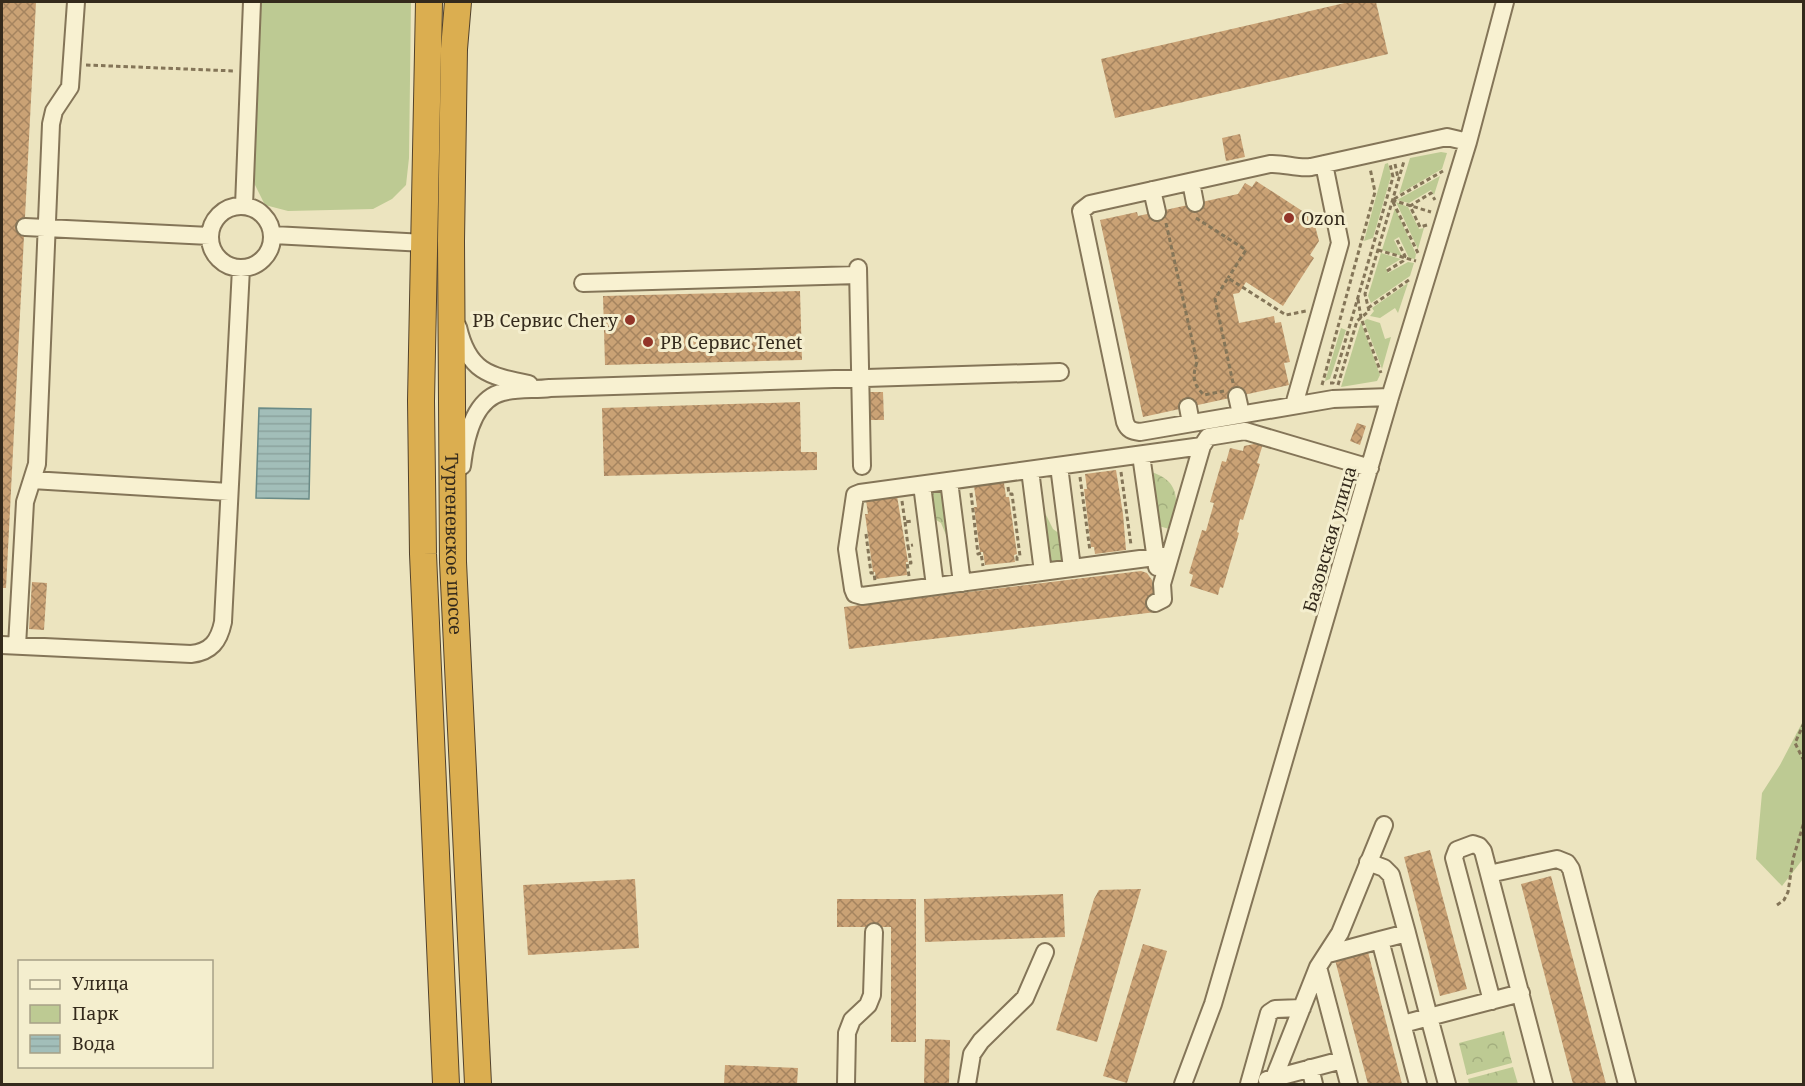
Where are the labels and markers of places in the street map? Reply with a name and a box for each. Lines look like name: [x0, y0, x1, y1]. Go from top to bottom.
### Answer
place label: Ozon: [1301, 206, 1346, 230]
marker: Ozon: [1282, 211, 1296, 225]
place label: PB Сервис Chery: [472, 308, 619, 332]
marker: PB Сервис Chery: [623, 313, 637, 327]
place label: PB Сервис Tenet: [660, 330, 802, 354]
marker: PB Сервис Tenet: [641, 335, 655, 349]

